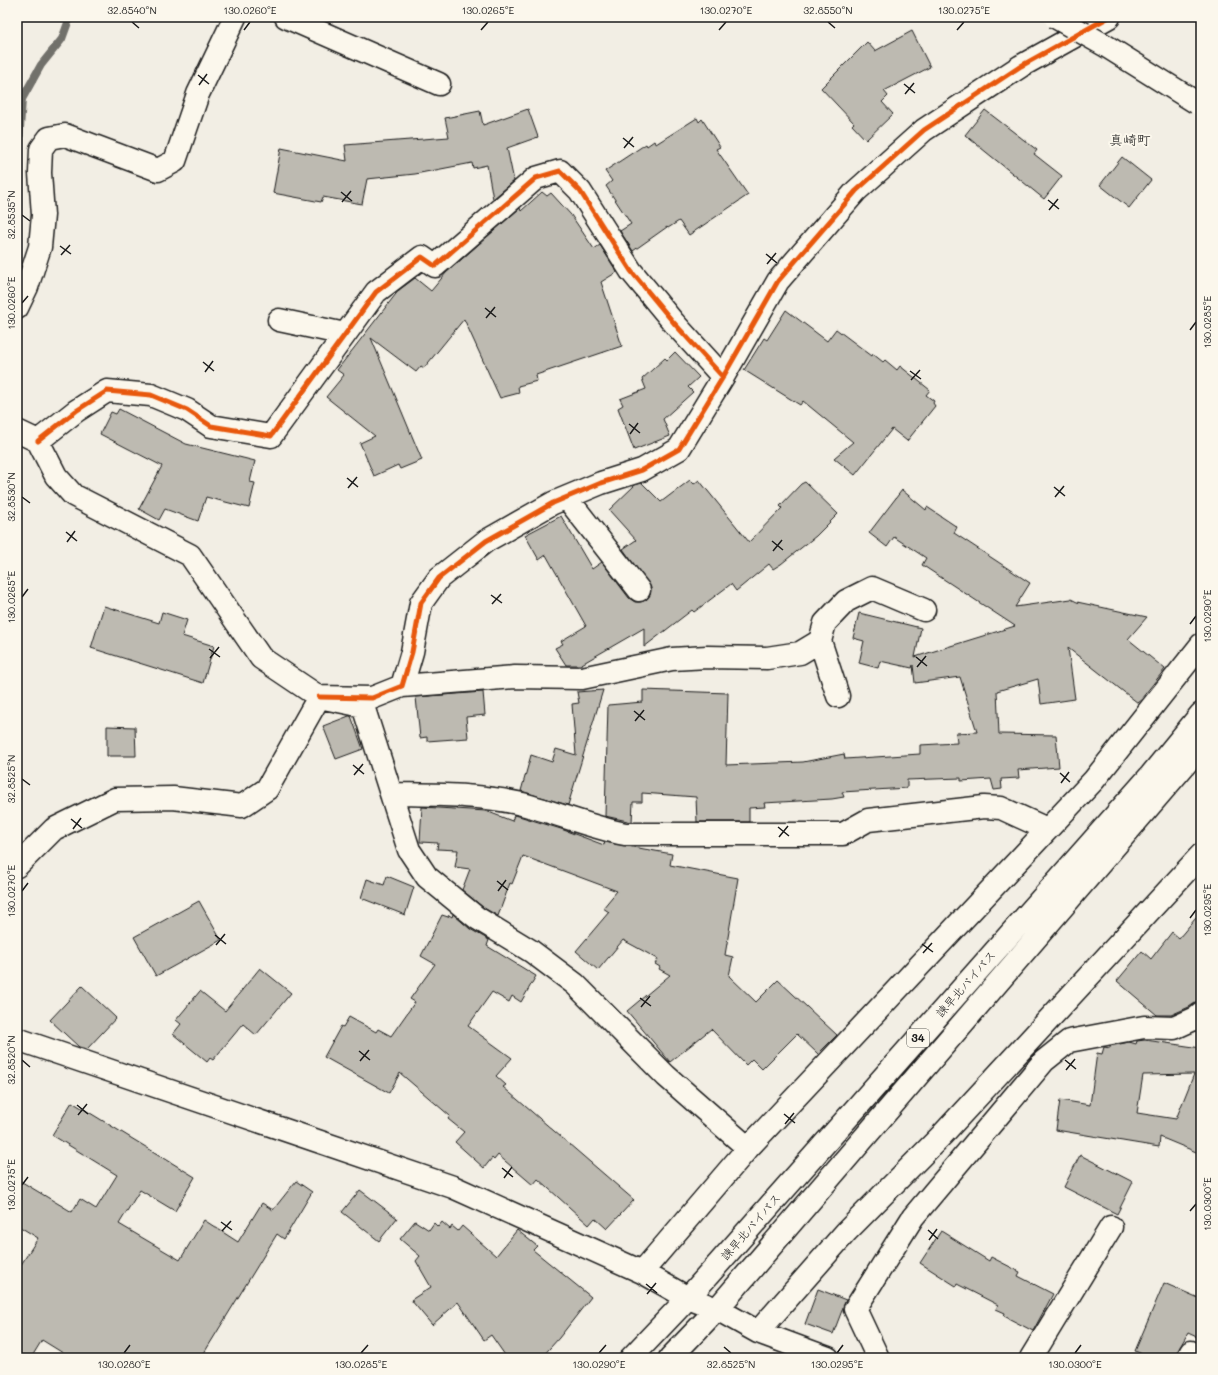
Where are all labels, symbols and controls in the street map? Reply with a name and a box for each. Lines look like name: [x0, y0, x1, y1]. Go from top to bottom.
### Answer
text: 32.8540°N: [107, 3, 157, 17]
text: 130.0260°E: [224, 3, 277, 17]
text: 130.0265°E: [462, 3, 515, 17]
text: 130.0270°E: [700, 3, 753, 17]
text: 32.8550°N: [803, 3, 853, 17]
text: 130.0275°E: [938, 3, 990, 17]
district label: 真崎町: [1109, 130, 1151, 149]
text: 32.8535°N: [4, 190, 18, 240]
text: 130.0260°E: [4, 276, 18, 330]
text: 130.0285°E: [1200, 295, 1214, 348]
text: 32.8530°N: [4, 472, 18, 522]
text: 130.0265°E: [4, 570, 18, 623]
text: 130.0290°E: [1200, 589, 1214, 642]
text: 32.8525°N: [4, 755, 18, 803]
text: 130.0270°E: [4, 864, 18, 917]
text: 130.0295°E: [1200, 883, 1214, 936]
street label: 諫早北バイパス: [932, 946, 999, 1020]
road number: 34: [907, 1029, 929, 1047]
text: 32.8520°N: [4, 1035, 18, 1085]
text: 130.0275°E: [4, 1159, 18, 1211]
text: 130.0300°E: [1200, 1177, 1214, 1231]
street label: 諫早北バイパス: [717, 1189, 784, 1263]
text: 130.0280°E: [98, 1357, 151, 1371]
text: 130.0285°E: [335, 1357, 388, 1371]
text: 130.0290°E: [573, 1357, 626, 1371]
text: 32.8525°N: [707, 1357, 755, 1371]
text: 130.0295°E: [811, 1357, 864, 1371]
text: 130.0300°E: [1048, 1357, 1102, 1371]

